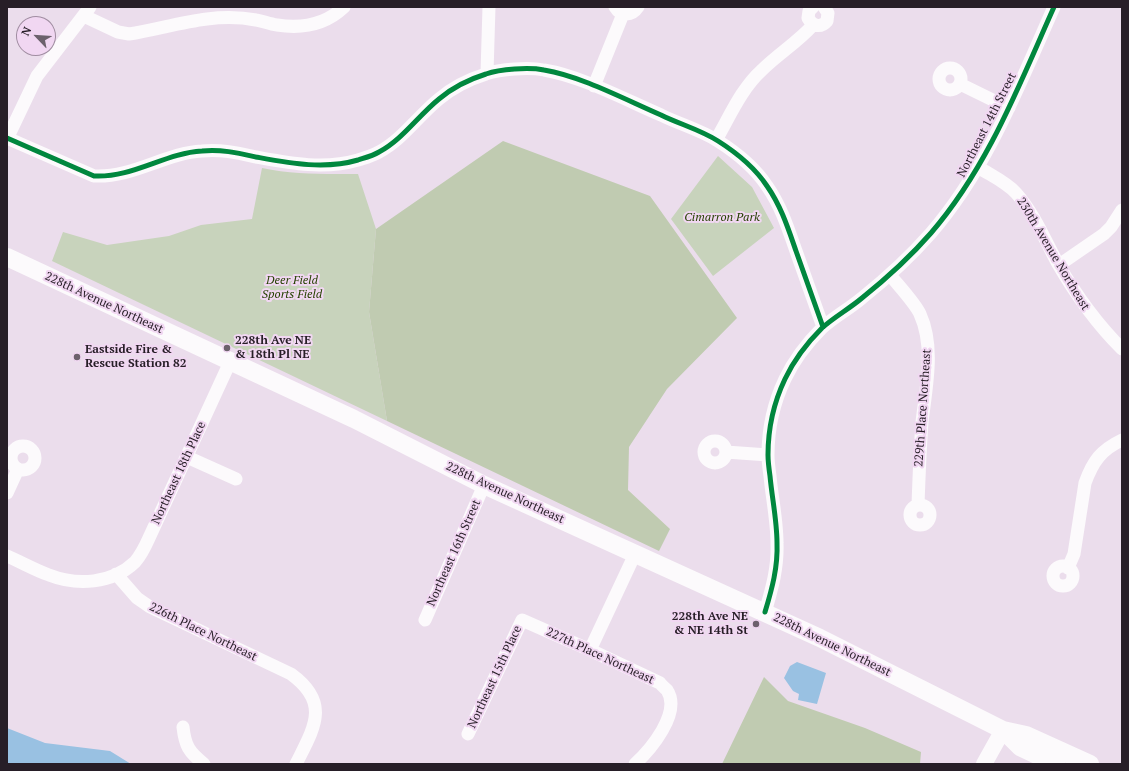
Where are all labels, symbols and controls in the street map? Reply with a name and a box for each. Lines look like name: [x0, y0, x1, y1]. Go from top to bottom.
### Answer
north arrow: [16, 16, 56, 56]
text: N: [18, 25, 34, 38]
street label: Northeast 14th Street: [954, 70, 1020, 180]
street label: 230th Avenue Northeast: [1014, 195, 1092, 313]
park label: Cimarron Park: [684, 211, 760, 225]
street label: 228th Avenue Northeast: [42, 269, 166, 337]
park label: Deer Field Sports Field: [262, 274, 322, 302]
place label: 228th Ave NE & 18th Pl NE: [235, 334, 311, 362]
place label: Eastside Fire & Rescue Station 82: [85, 343, 186, 371]
marker: 228th Ave NE & 18th Pl NE: [222, 343, 232, 353]
street label: 229th Place Northeast: [912, 349, 934, 467]
marker: Eastside Fire & Rescue Station 82: [72, 352, 82, 362]
street label: Northeast 18th Place: [149, 419, 209, 527]
street label: 228th Avenue Northeast: [443, 459, 567, 527]
street label: Northeast 16th Street: [424, 497, 484, 609]
street label: 226th Place Northeast: [147, 600, 259, 664]
place label: 228th Ave NE & NE 14th St: [672, 610, 748, 638]
street label: 228th Avenue Northeast: [771, 610, 893, 680]
marker: 228th Ave NE & NE 14th St: [751, 619, 761, 629]
street label: Northeast 15th Place: [465, 623, 525, 731]
street label: 227th Place Northeast: [544, 625, 656, 687]

